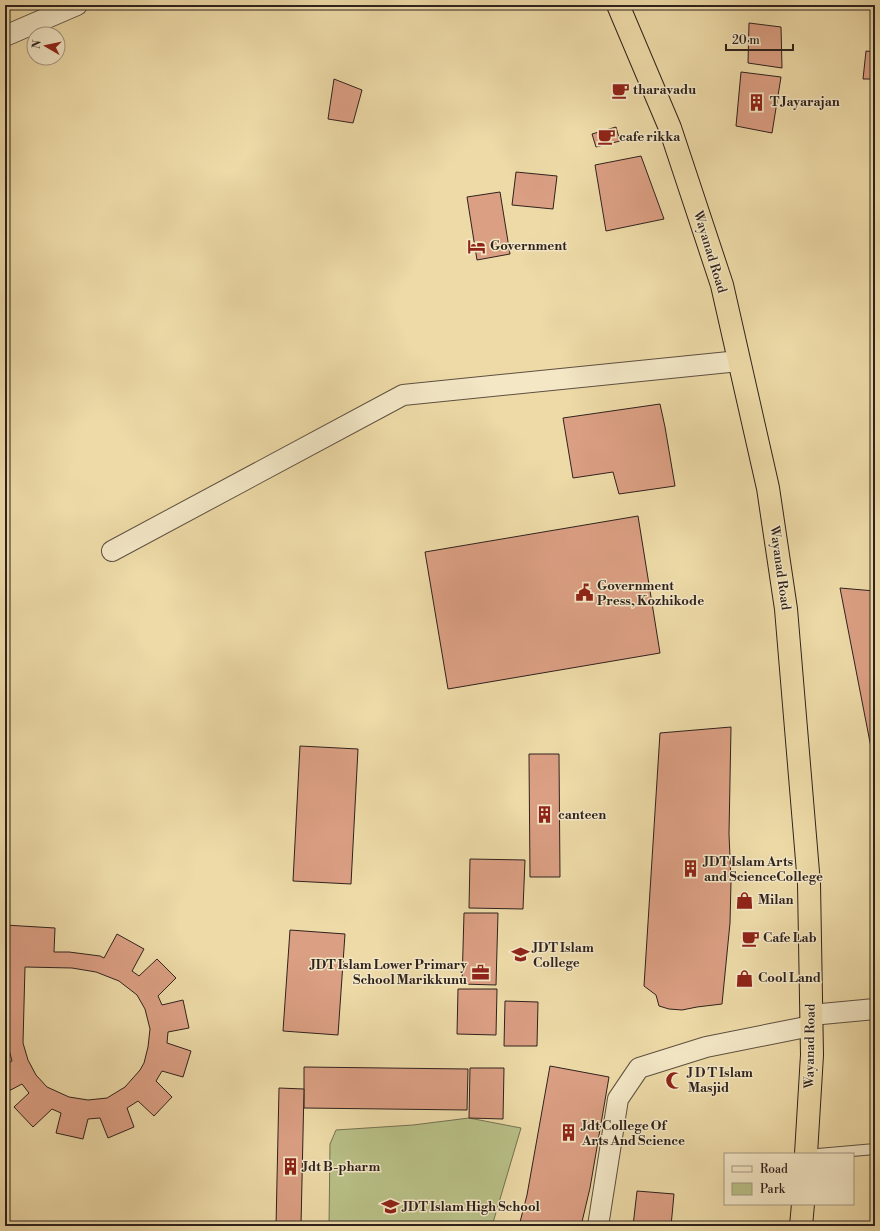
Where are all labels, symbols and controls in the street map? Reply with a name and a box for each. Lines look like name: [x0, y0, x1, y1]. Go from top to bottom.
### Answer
north arrow: [26, 26, 66, 66]
scale bar: [726, 26, 793, 52]
text: 20 m: [732, 33, 760, 48]
text: N: [30, 39, 45, 50]
cafe icon: tharavadu: [610, 80, 630, 100]
place label: tharavadu: [633, 82, 696, 98]
building icon: T Jayarajan: [747, 92, 767, 112]
place label: T Jayarajan: [770, 94, 840, 110]
cafe icon: cafe rikka: [596, 127, 616, 147]
place label: cafe rikka: [619, 129, 681, 145]
street label: Wayanad Road: [690, 208, 730, 295]
hotel icon: Government: [467, 236, 487, 256]
place label: Government: [490, 238, 567, 254]
street label: Wayanad Road: [766, 524, 794, 612]
place label: Government Press, Kozhikode: [597, 578, 704, 609]
public building icon: Government Press, Kozhikode: [574, 583, 594, 603]
building icon: canteen: [535, 805, 555, 825]
place label: canteen: [558, 807, 606, 823]
place label: JDT Islam Arts and ScienceCollege: [702, 854, 823, 885]
building icon: JDT Islam Arts and ScienceCollege: [681, 859, 701, 879]
shop icon: Milan: [735, 890, 755, 910]
place label: Milan: [758, 892, 794, 908]
cafe icon: Cafe Lab: [740, 928, 760, 948]
place label: Cafe Lab: [763, 930, 817, 946]
place label: JDT Islam College: [531, 940, 594, 971]
school or university icon: JDT Islam College: [510, 945, 530, 965]
place label: JDT Islam Lower Primary School Marikkunu: [309, 957, 467, 988]
office icon: JDT Islam Lower Primary School Marikkunu: [470, 962, 490, 982]
shop icon: Cool Land: [735, 968, 755, 988]
place label: Cool Land: [758, 970, 821, 986]
street label: Wayanad Road: [801, 1003, 819, 1090]
place label: J D T Islam Masjid: [686, 1065, 753, 1096]
mosque icon: J D T Islam Masjid: [665, 1070, 685, 1090]
place label: Jdt College Of Arts And Science: [580, 1118, 685, 1149]
building icon: Jdt College Of Arts And Science: [559, 1123, 579, 1143]
legend: [724, 1153, 854, 1205]
building icon: Jdt B-pharm: [280, 1157, 300, 1177]
place label: Jdt B-pharm: [301, 1159, 380, 1175]
text: Road: [760, 1162, 788, 1177]
text: Park: [760, 1182, 786, 1197]
school or university icon: JDT Islam High School: [380, 1197, 400, 1217]
place label: JDT Islam High School: [401, 1199, 541, 1215]

